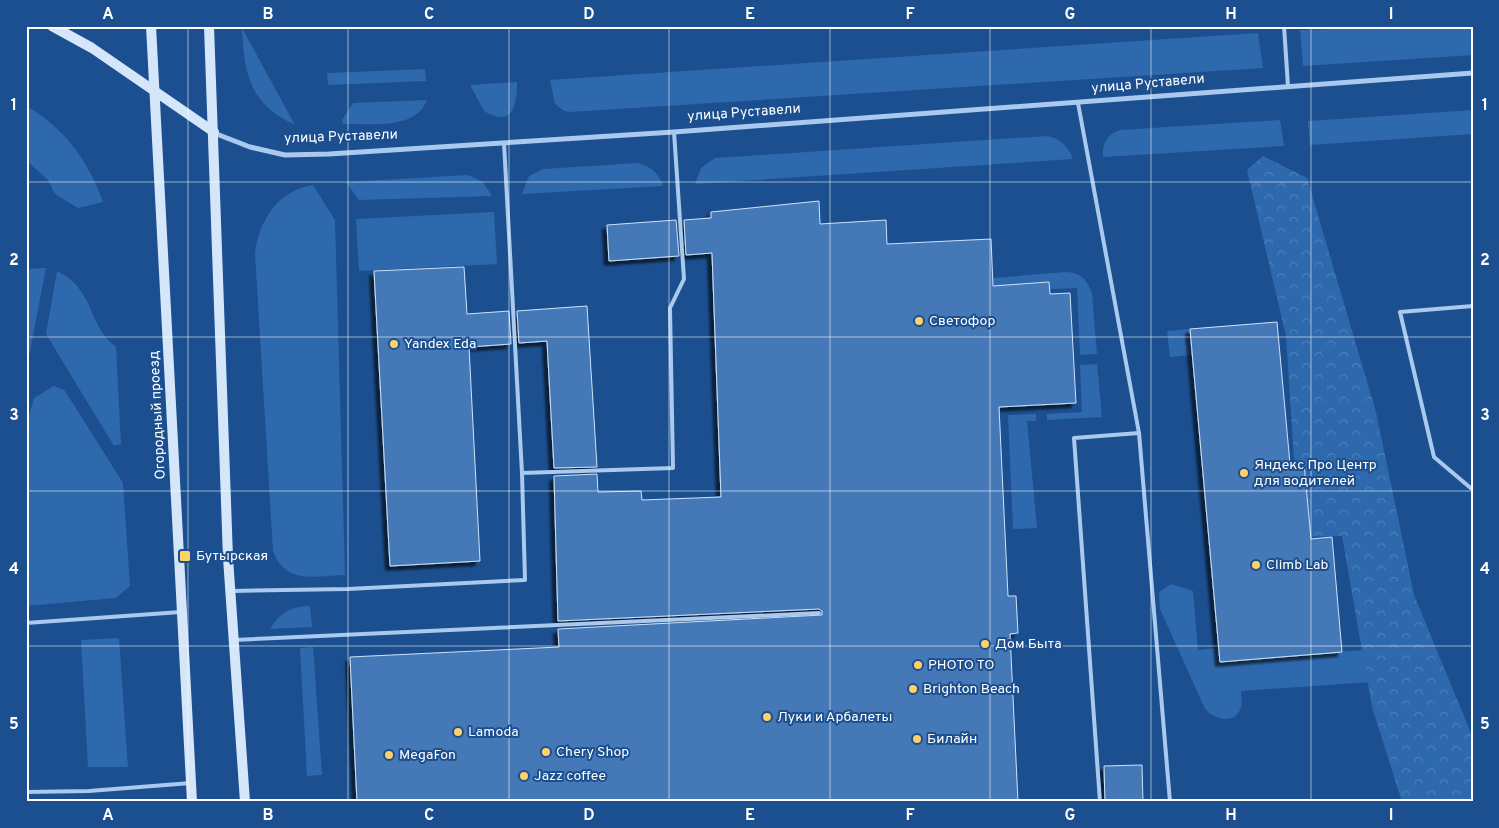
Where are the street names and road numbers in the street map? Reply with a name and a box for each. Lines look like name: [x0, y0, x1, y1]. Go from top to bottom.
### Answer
street label: улица Руставели: [1091, 71, 1205, 97]
street label: улица Руставели: [687, 101, 801, 125]
street label: улица Руставели: [284, 127, 398, 147]
street label: Огородный проезд: [146, 350, 170, 480]

